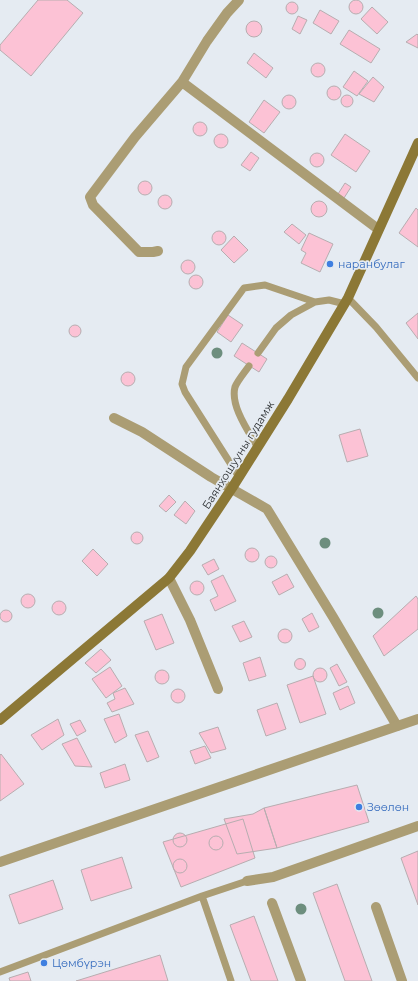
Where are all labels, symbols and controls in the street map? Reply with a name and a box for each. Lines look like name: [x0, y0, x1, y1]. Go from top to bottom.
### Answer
place label: наранбулаг: [338, 257, 406, 271]
marker: наранбулаг: [325, 259, 335, 269]
street label: Баянхошууны гудамж: [199, 398, 277, 512]
place label: Зөөлөн: [367, 800, 409, 814]
marker: Зөөлөн: [354, 802, 364, 812]
place label: Цөмбүрэн: [52, 956, 111, 970]
marker: Цөмбүрэн: [39, 958, 49, 968]

